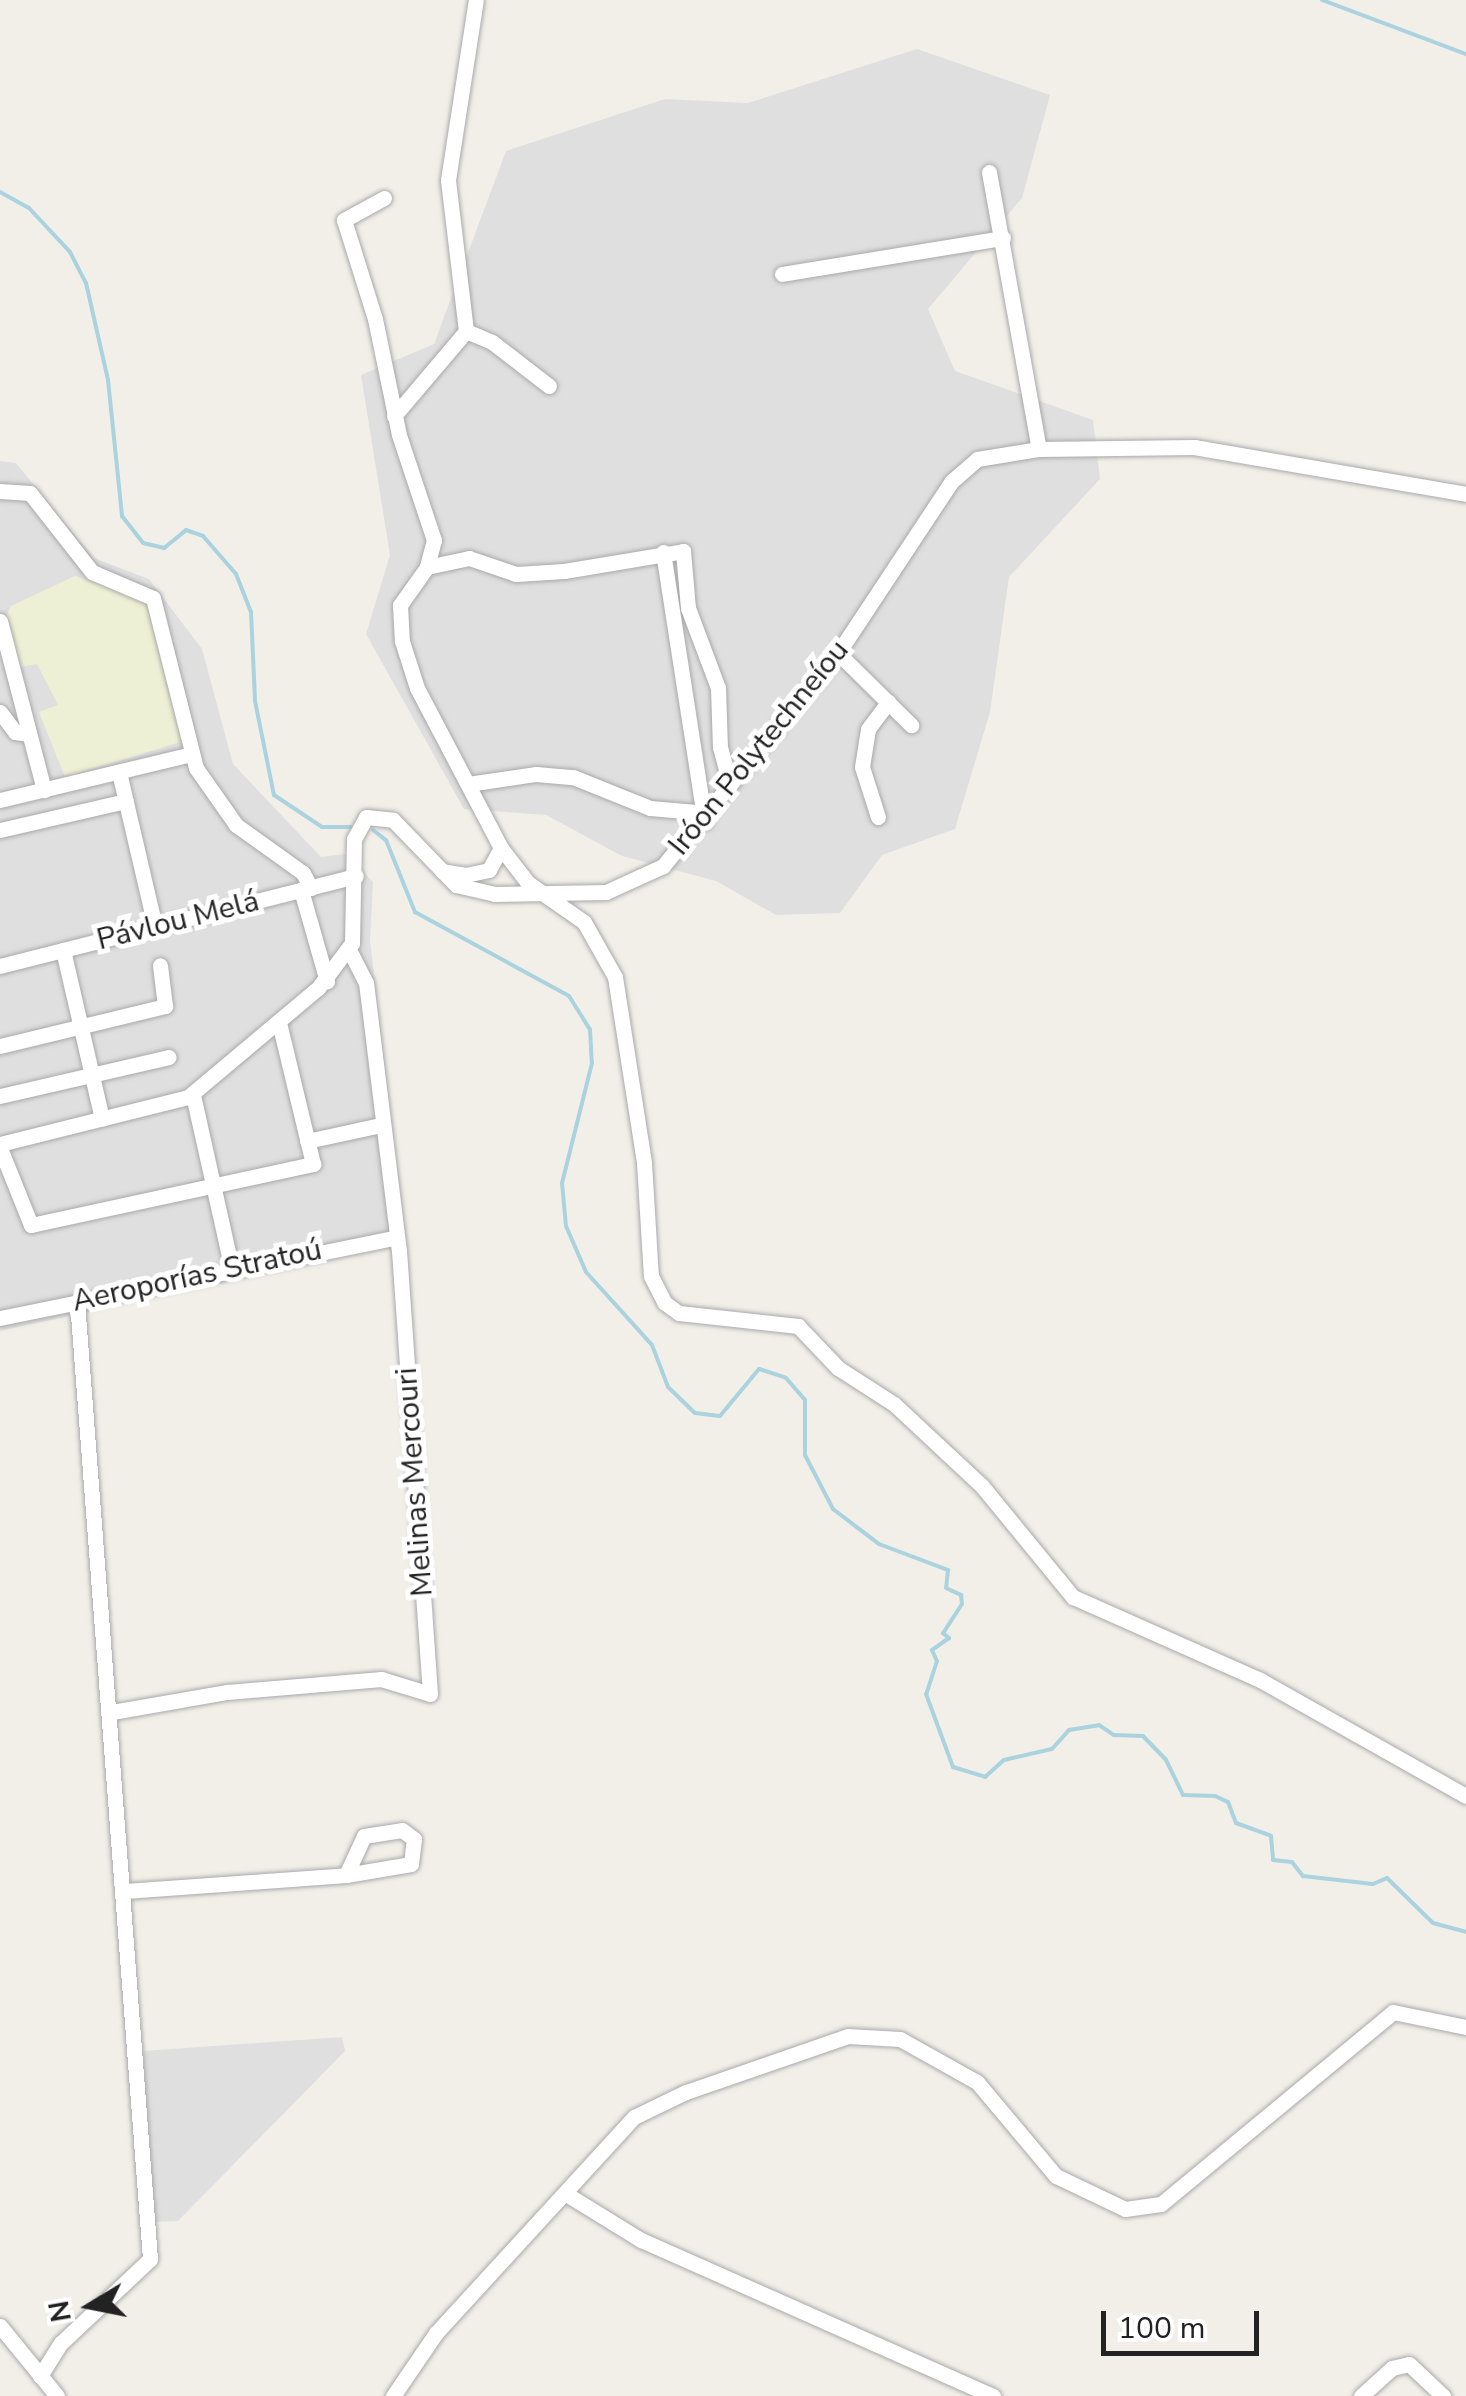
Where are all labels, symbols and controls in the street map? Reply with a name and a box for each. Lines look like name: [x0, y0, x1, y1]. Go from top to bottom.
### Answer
street label: Iróon Polytechneíou: [661, 633, 857, 863]
street label: Pávlou Melá: [93, 883, 263, 959]
street label: Aeroporías Stratoú: [69, 1232, 325, 1320]
street label: Melinas Mercouri: [389, 1366, 441, 1598]
north arrow: [40, 2256, 140, 2356]
scale bar: [1106, 2291, 1264, 2353]
text: N: [40, 2298, 81, 2325]
text: 100 m: [1118, 2308, 1205, 2349]

